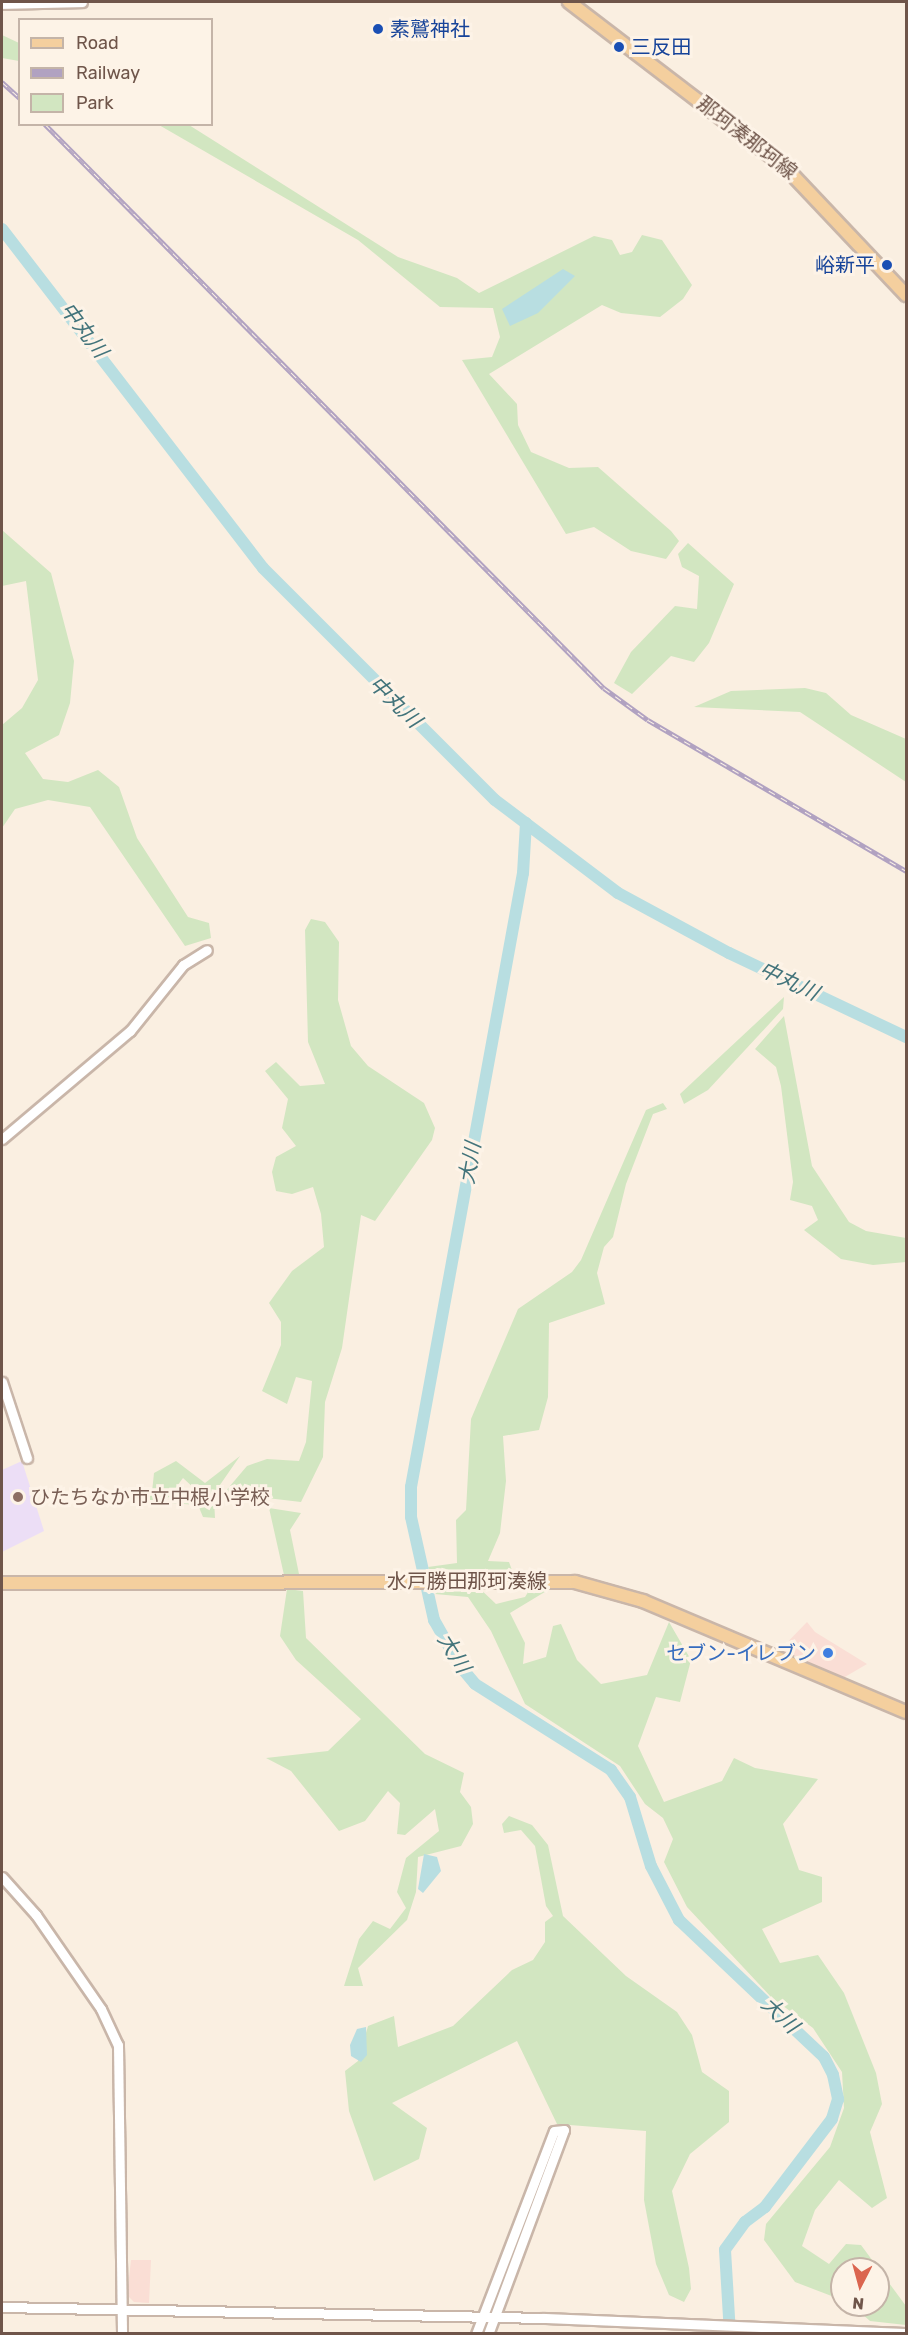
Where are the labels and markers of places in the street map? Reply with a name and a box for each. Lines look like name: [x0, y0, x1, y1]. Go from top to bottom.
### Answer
place label: 素鷲神社: [390, 17, 470, 41]
marker: 素鷲神社: [371, 22, 385, 36]
place label: 三反田: [631, 35, 691, 59]
marker: 三反田: [612, 40, 626, 54]
place label: 峪新平: [815, 253, 875, 277]
marker: 峪新平: [880, 258, 894, 272]
place label: ひたちなか市立中根小学校: [30, 1485, 270, 1509]
marker: ひたちなか市立中根小学校: [11, 1490, 25, 1504]
place label: セブン-イレブン: [666, 1641, 816, 1665]
marker: セブン-イレブン: [821, 1646, 835, 1660]

